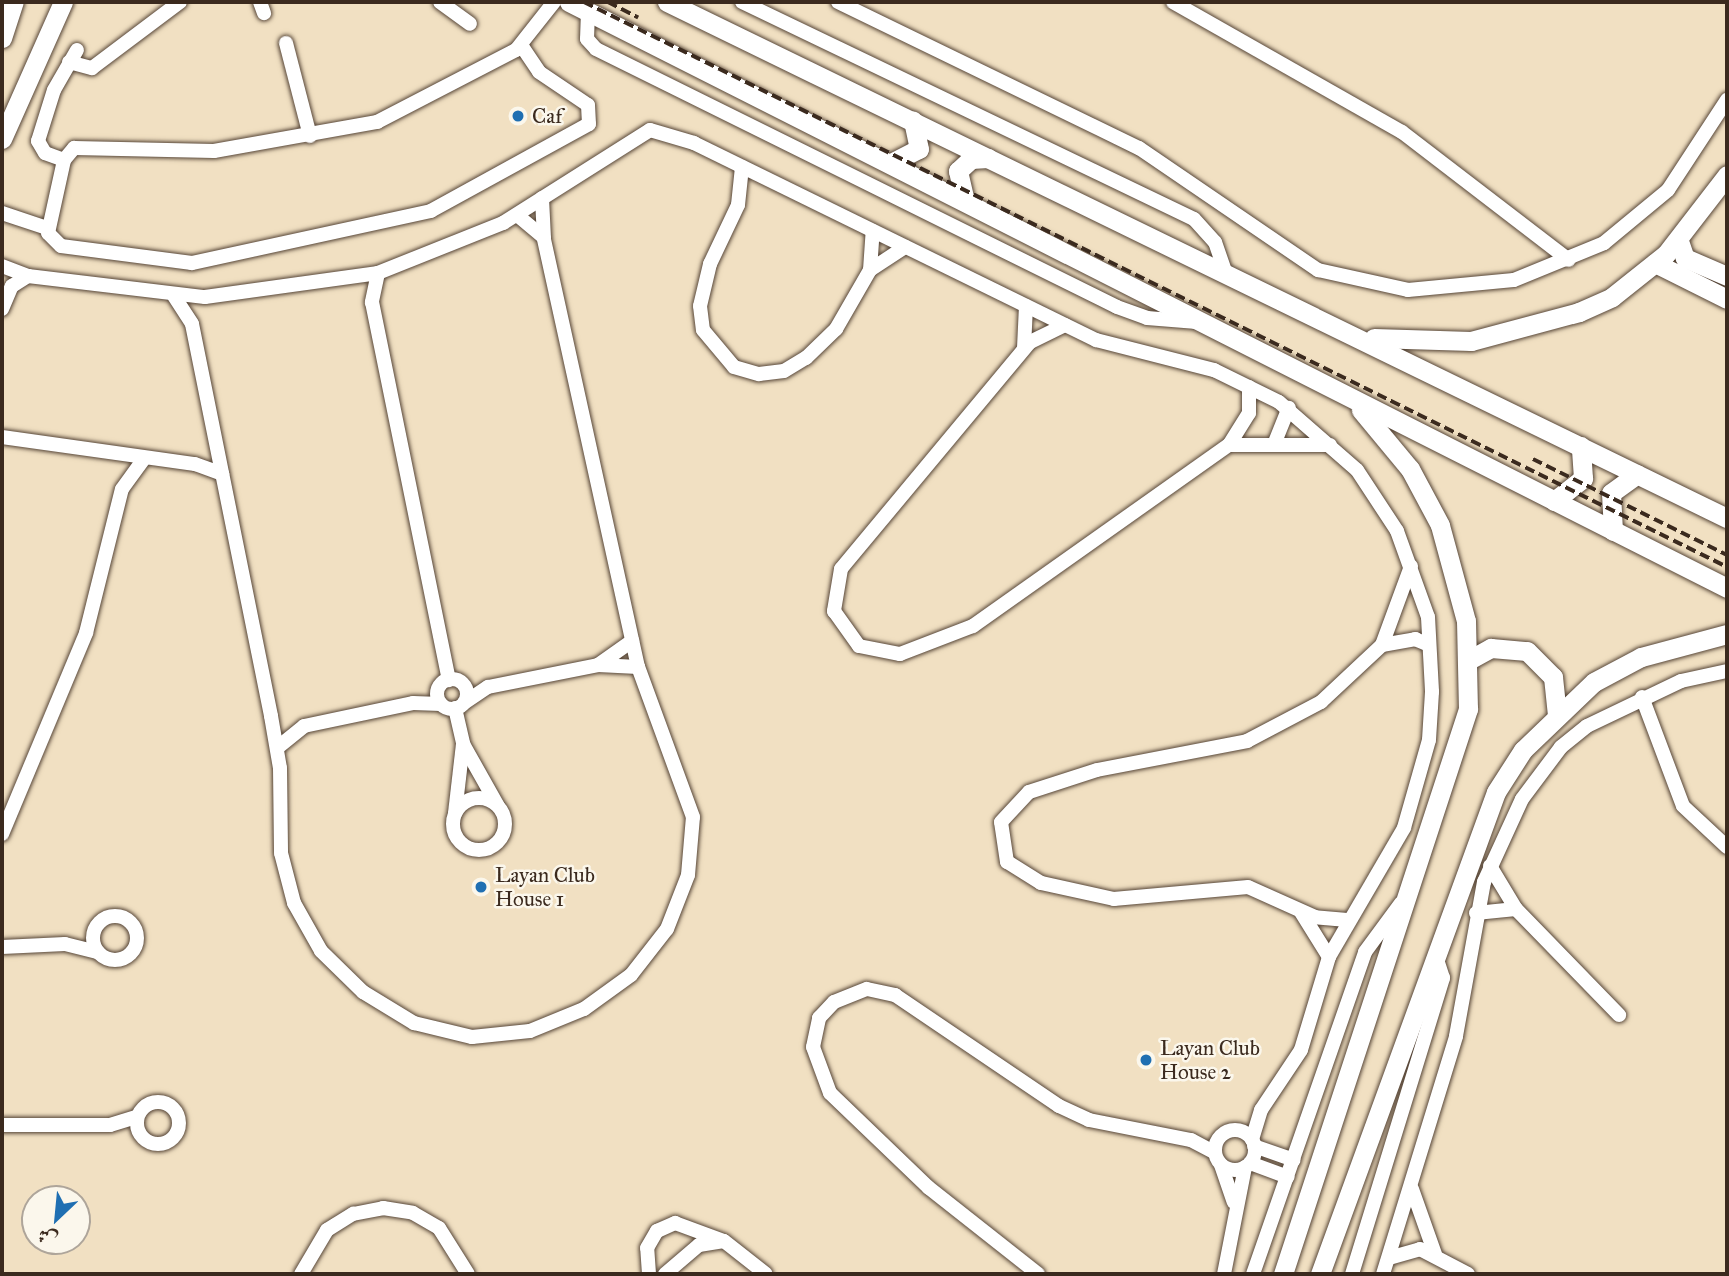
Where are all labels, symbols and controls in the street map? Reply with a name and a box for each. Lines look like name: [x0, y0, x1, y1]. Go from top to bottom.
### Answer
place label: Caf: [532, 103, 562, 129]
marker: Caf: [510, 108, 526, 124]
place label: Layan Club House 1: [495, 862, 595, 912]
marker: Layan Club House 1: [473, 879, 489, 895]
place label: Layan Club House 2: [1160, 1035, 1260, 1085]
marker: Layan Club House 2: [1138, 1052, 1154, 1068]
north arrow: [21, 1185, 91, 1255]
text: ش: [34, 1223, 61, 1252]

